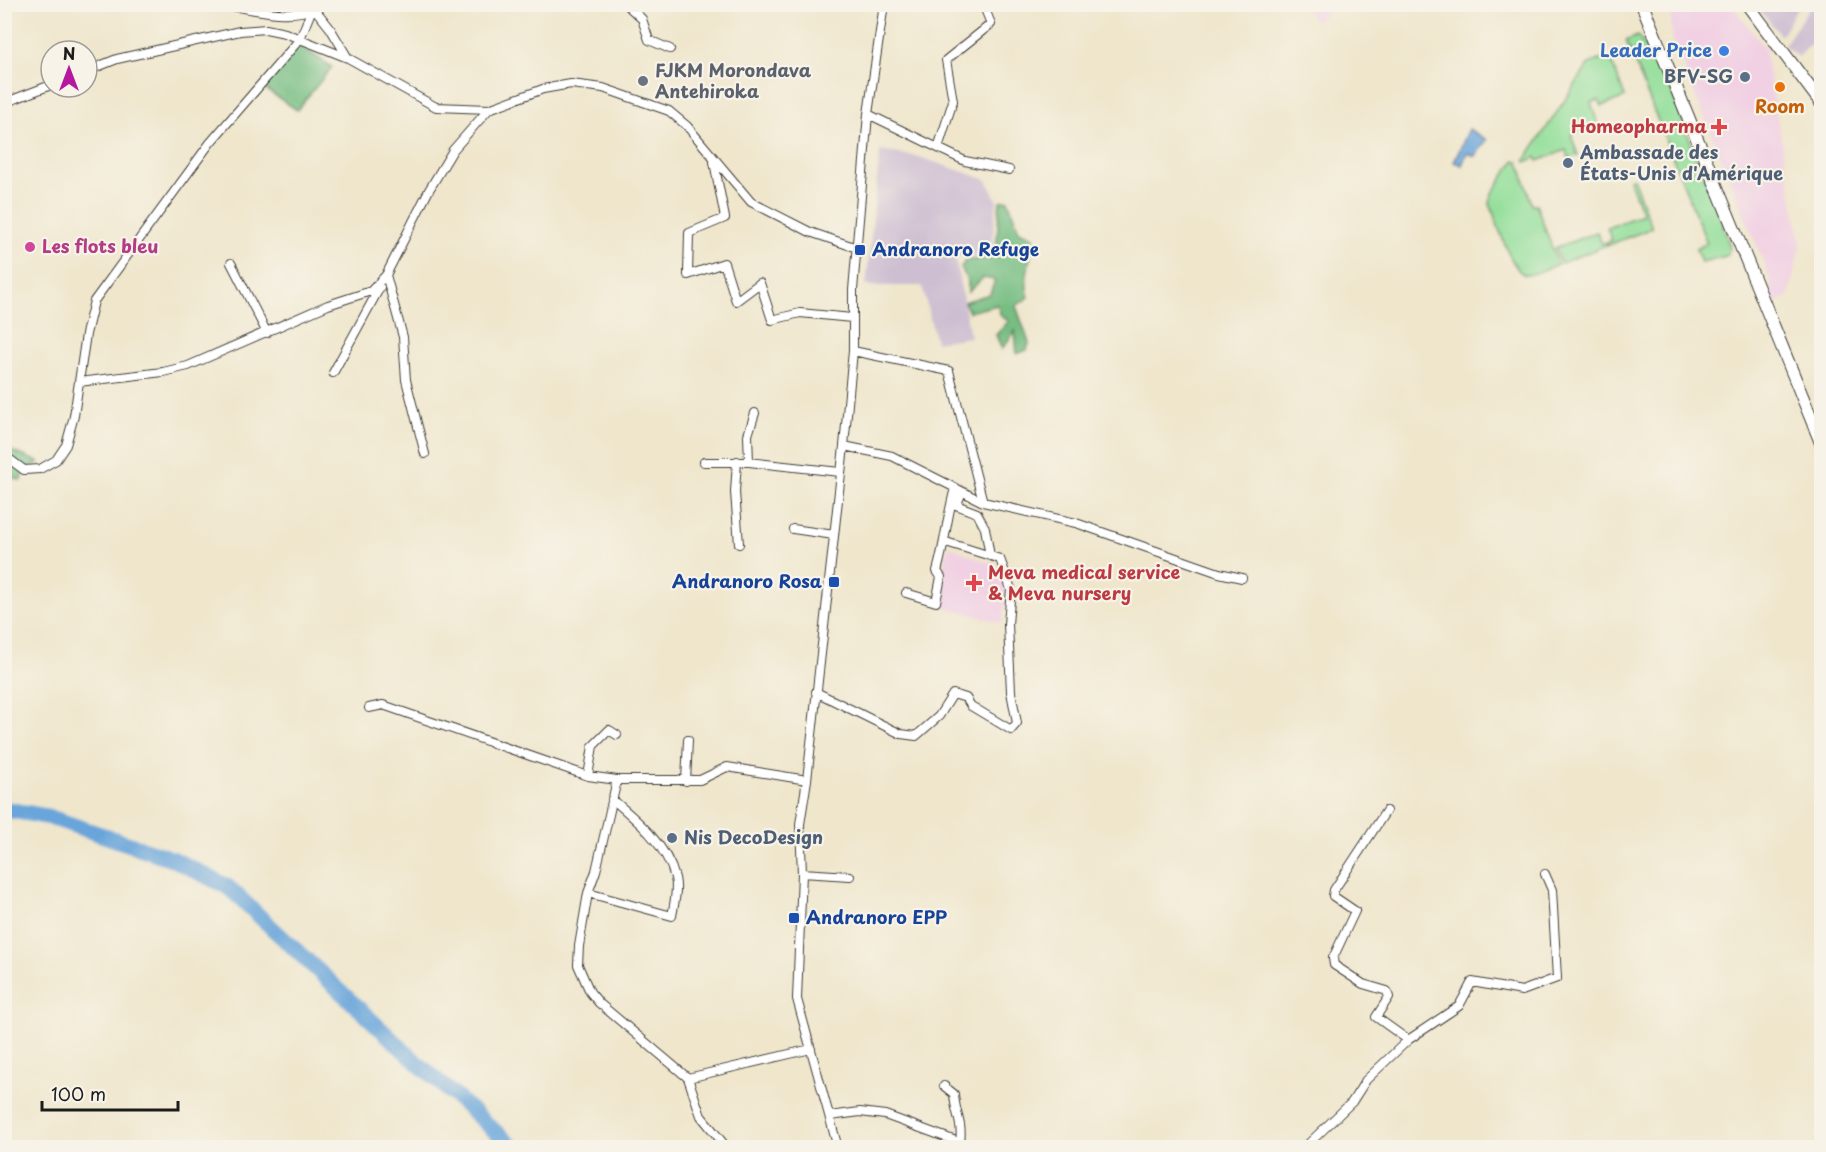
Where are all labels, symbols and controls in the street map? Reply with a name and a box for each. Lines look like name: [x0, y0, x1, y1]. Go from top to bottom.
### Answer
place label: Leader Price: [1600, 36, 1712, 63]
north arrow: [39, 39, 99, 99]
text: N: [63, 41, 75, 65]
marker: Leader Price: [1717, 44, 1731, 58]
place label: FJKM Morondava Antehiroka: [655, 56, 812, 104]
place label: BFV-SG: [1664, 62, 1733, 89]
marker: BFV-SG: [1738, 70, 1752, 84]
marker: FJKM Morondava Antehiroka: [636, 74, 650, 88]
marker: Room: [1773, 80, 1787, 94]
place label: Room: [1755, 92, 1805, 119]
place label: Homeopharma: [1571, 112, 1707, 139]
marker: Homeopharma: [1712, 120, 1726, 134]
place label: Ambassade des États-Unis d'Amérique: [1579, 138, 1783, 186]
marker: Ambassade des États-Unis d'Amérique: [1561, 156, 1575, 170]
place label: Les flots bleu: [42, 232, 159, 259]
place label: Andranoro Refuge: [872, 235, 1039, 262]
marker: Les flots bleu: [23, 240, 37, 254]
marker: Andranoro Refuge: [853, 243, 867, 257]
place label: Meva medical service & Meva nursery: [988, 558, 1181, 606]
place label: Andranoro Rosa: [672, 567, 822, 594]
marker: Meva medical service & Meva nursery: [965, 574, 983, 592]
marker: Andranoro Rosa: [827, 575, 841, 589]
place label: Nis DecoDesign: [684, 823, 823, 850]
marker: Nis DecoDesign: [665, 831, 679, 845]
place label: Andranoro EPP: [806, 903, 947, 930]
marker: Andranoro EPP: [787, 911, 801, 925]
scale bar: [42, 1074, 178, 1112]
text: 100 m: [51, 1080, 106, 1107]

